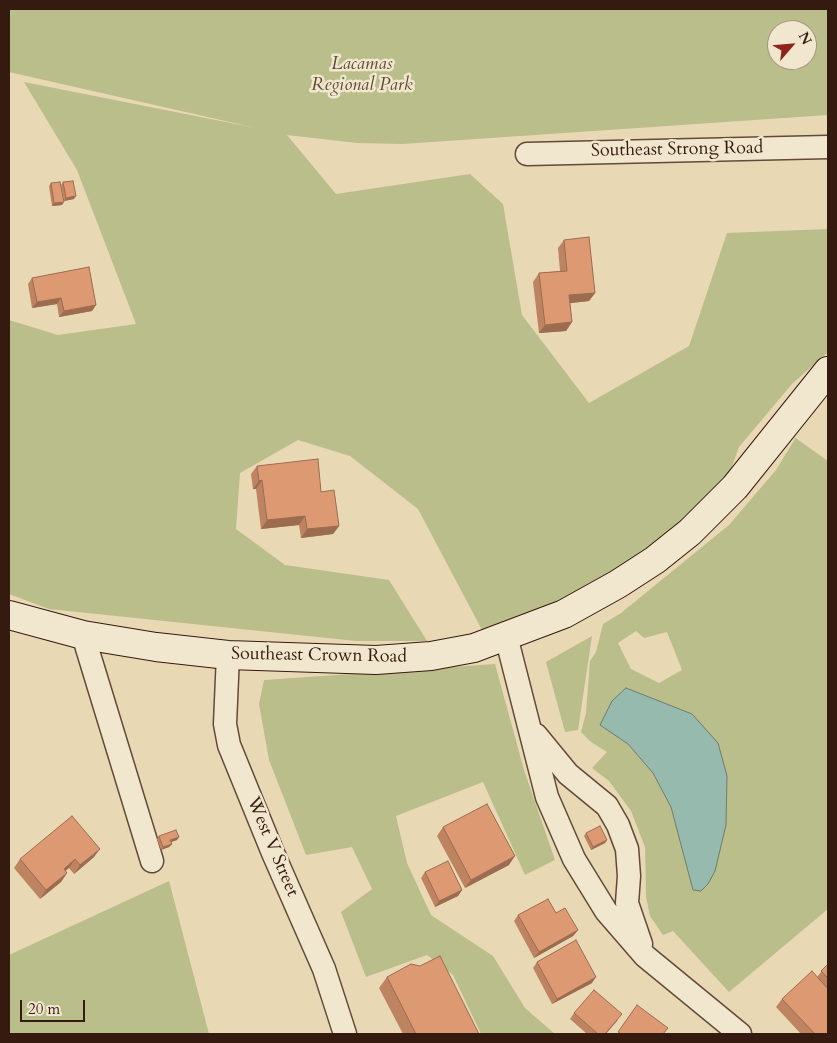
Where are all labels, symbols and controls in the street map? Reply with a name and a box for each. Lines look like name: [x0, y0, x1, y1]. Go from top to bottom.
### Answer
north arrow: [767, 20, 817, 70]
text: N: [794, 29, 816, 48]
park label: Lacamas Regional Park: [311, 54, 413, 96]
street label: Southeast Strong Road: [591, 138, 763, 162]
street label: Southeast Crown Road: [231, 644, 407, 668]
street label: West V Street: [241, 794, 303, 900]
scale bar: [22, 990, 88, 1022]
text: 20 m: [28, 999, 60, 1019]

